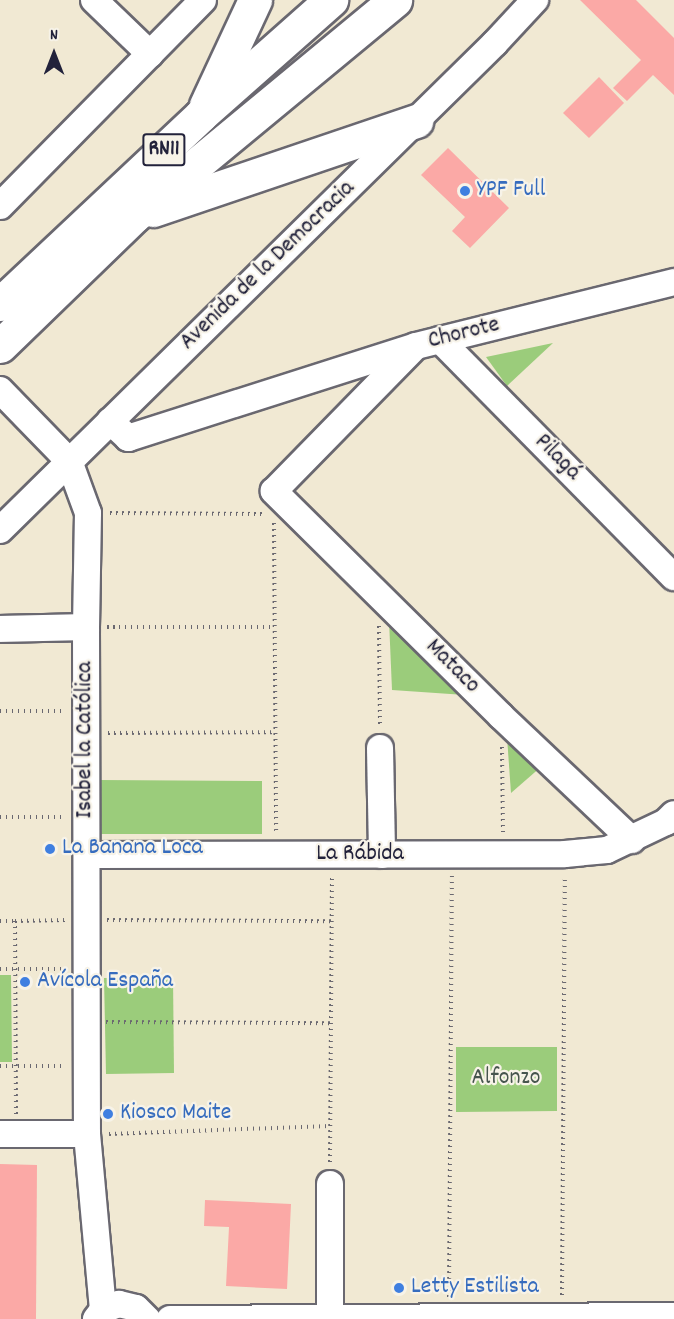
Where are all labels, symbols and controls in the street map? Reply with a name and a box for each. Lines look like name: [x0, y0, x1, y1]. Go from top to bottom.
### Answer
north arrow: [24, 24, 84, 84]
text: N: [50, 24, 58, 47]
road number: RN11: [142, 131, 186, 169]
street label: Avenida de la Democracia: [174, 175, 362, 357]
place label: YPF Full: [477, 177, 545, 205]
marker: YPF Full: [458, 184, 472, 198]
street label: Chorote: [425, 311, 503, 357]
street label: Pilagá: [527, 428, 587, 488]
street label: Mataco: [419, 634, 485, 700]
street label: Isabel la Católica: [72, 661, 100, 819]
place label: La Banana Loca: [62, 835, 203, 863]
street label: La Rábida: [316, 841, 404, 869]
marker: La Banana Loca: [43, 842, 57, 856]
place label: Avícola España: [37, 968, 173, 996]
marker: Avícola España: [18, 975, 32, 989]
park label: Alfonzo: [472, 1065, 540, 1093]
place label: Kiosco Maite: [120, 1100, 231, 1128]
marker: Kiosco Maite: [101, 1107, 115, 1121]
place label: Letty Estilista: [411, 1274, 539, 1302]
marker: Letty Estilista: [392, 1281, 406, 1295]

